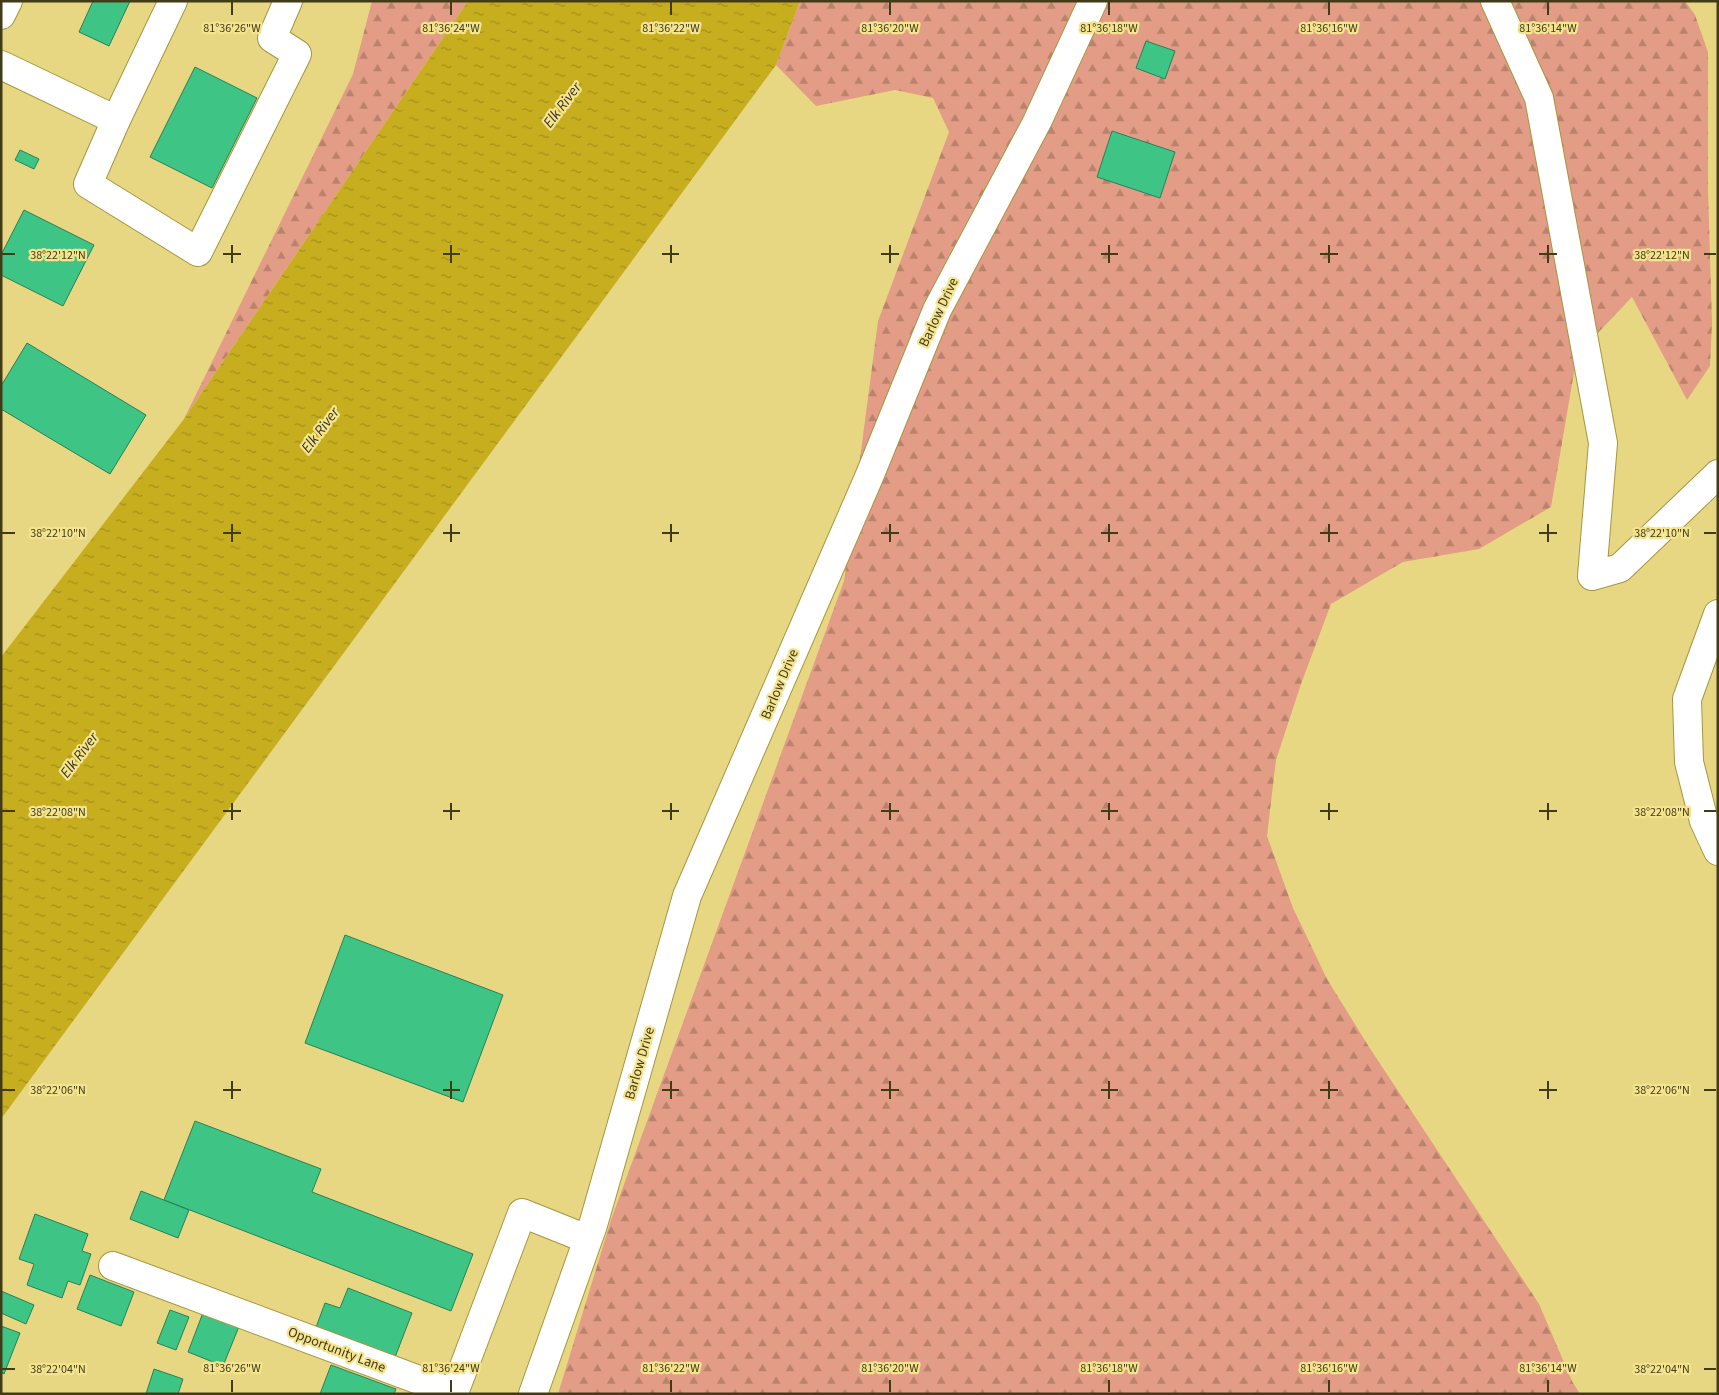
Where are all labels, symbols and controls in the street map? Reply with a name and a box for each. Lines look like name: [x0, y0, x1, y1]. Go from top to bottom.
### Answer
text: 81°36'26"W: [203, 20, 261, 37]
text: 81°36'24"W: [422, 20, 480, 37]
text: 81°36'22"W: [642, 20, 700, 37]
text: 81°36'20"W: [861, 20, 919, 37]
text: 81°36'18"W: [1080, 20, 1138, 37]
text: 81°36'16"W: [1300, 20, 1358, 37]
text: 81°36'14"W: [1519, 20, 1577, 37]
water label: Elk River: [538, 77, 587, 132]
text: 38°22'12"N: [30, 247, 86, 264]
text: 38°22'12"N: [1634, 247, 1690, 264]
street label: Barlow Drive: [914, 274, 964, 350]
water label: Elk River: [296, 402, 345, 457]
text: 38°22'10"N: [30, 525, 86, 542]
text: 38°22'10"N: [1634, 525, 1690, 542]
street label: Barlow Drive: [756, 646, 804, 723]
water label: Elk River: [55, 727, 104, 782]
text: 38°22'08"N: [30, 804, 86, 821]
text: 38°22'08"N: [1634, 804, 1690, 821]
street label: Barlow Drive: [620, 1025, 660, 1102]
text: 38°22'06"N: [30, 1082, 86, 1099]
text: 38°22'06"N: [1634, 1082, 1690, 1099]
street label: Opportunity Lane: [285, 1322, 388, 1378]
text: 81°36'26"W: [203, 1360, 261, 1377]
text: 81°36'24"W: [422, 1360, 480, 1377]
text: 81°36'22"W: [642, 1360, 700, 1377]
text: 81°36'20"W: [861, 1360, 919, 1377]
text: 81°36'18"W: [1080, 1360, 1138, 1377]
text: 81°36'16"W: [1300, 1360, 1358, 1377]
text: 81°36'14"W: [1519, 1360, 1577, 1377]
text: 38°22'04"N: [30, 1361, 86, 1378]
text: 38°22'04"N: [1634, 1361, 1690, 1378]

